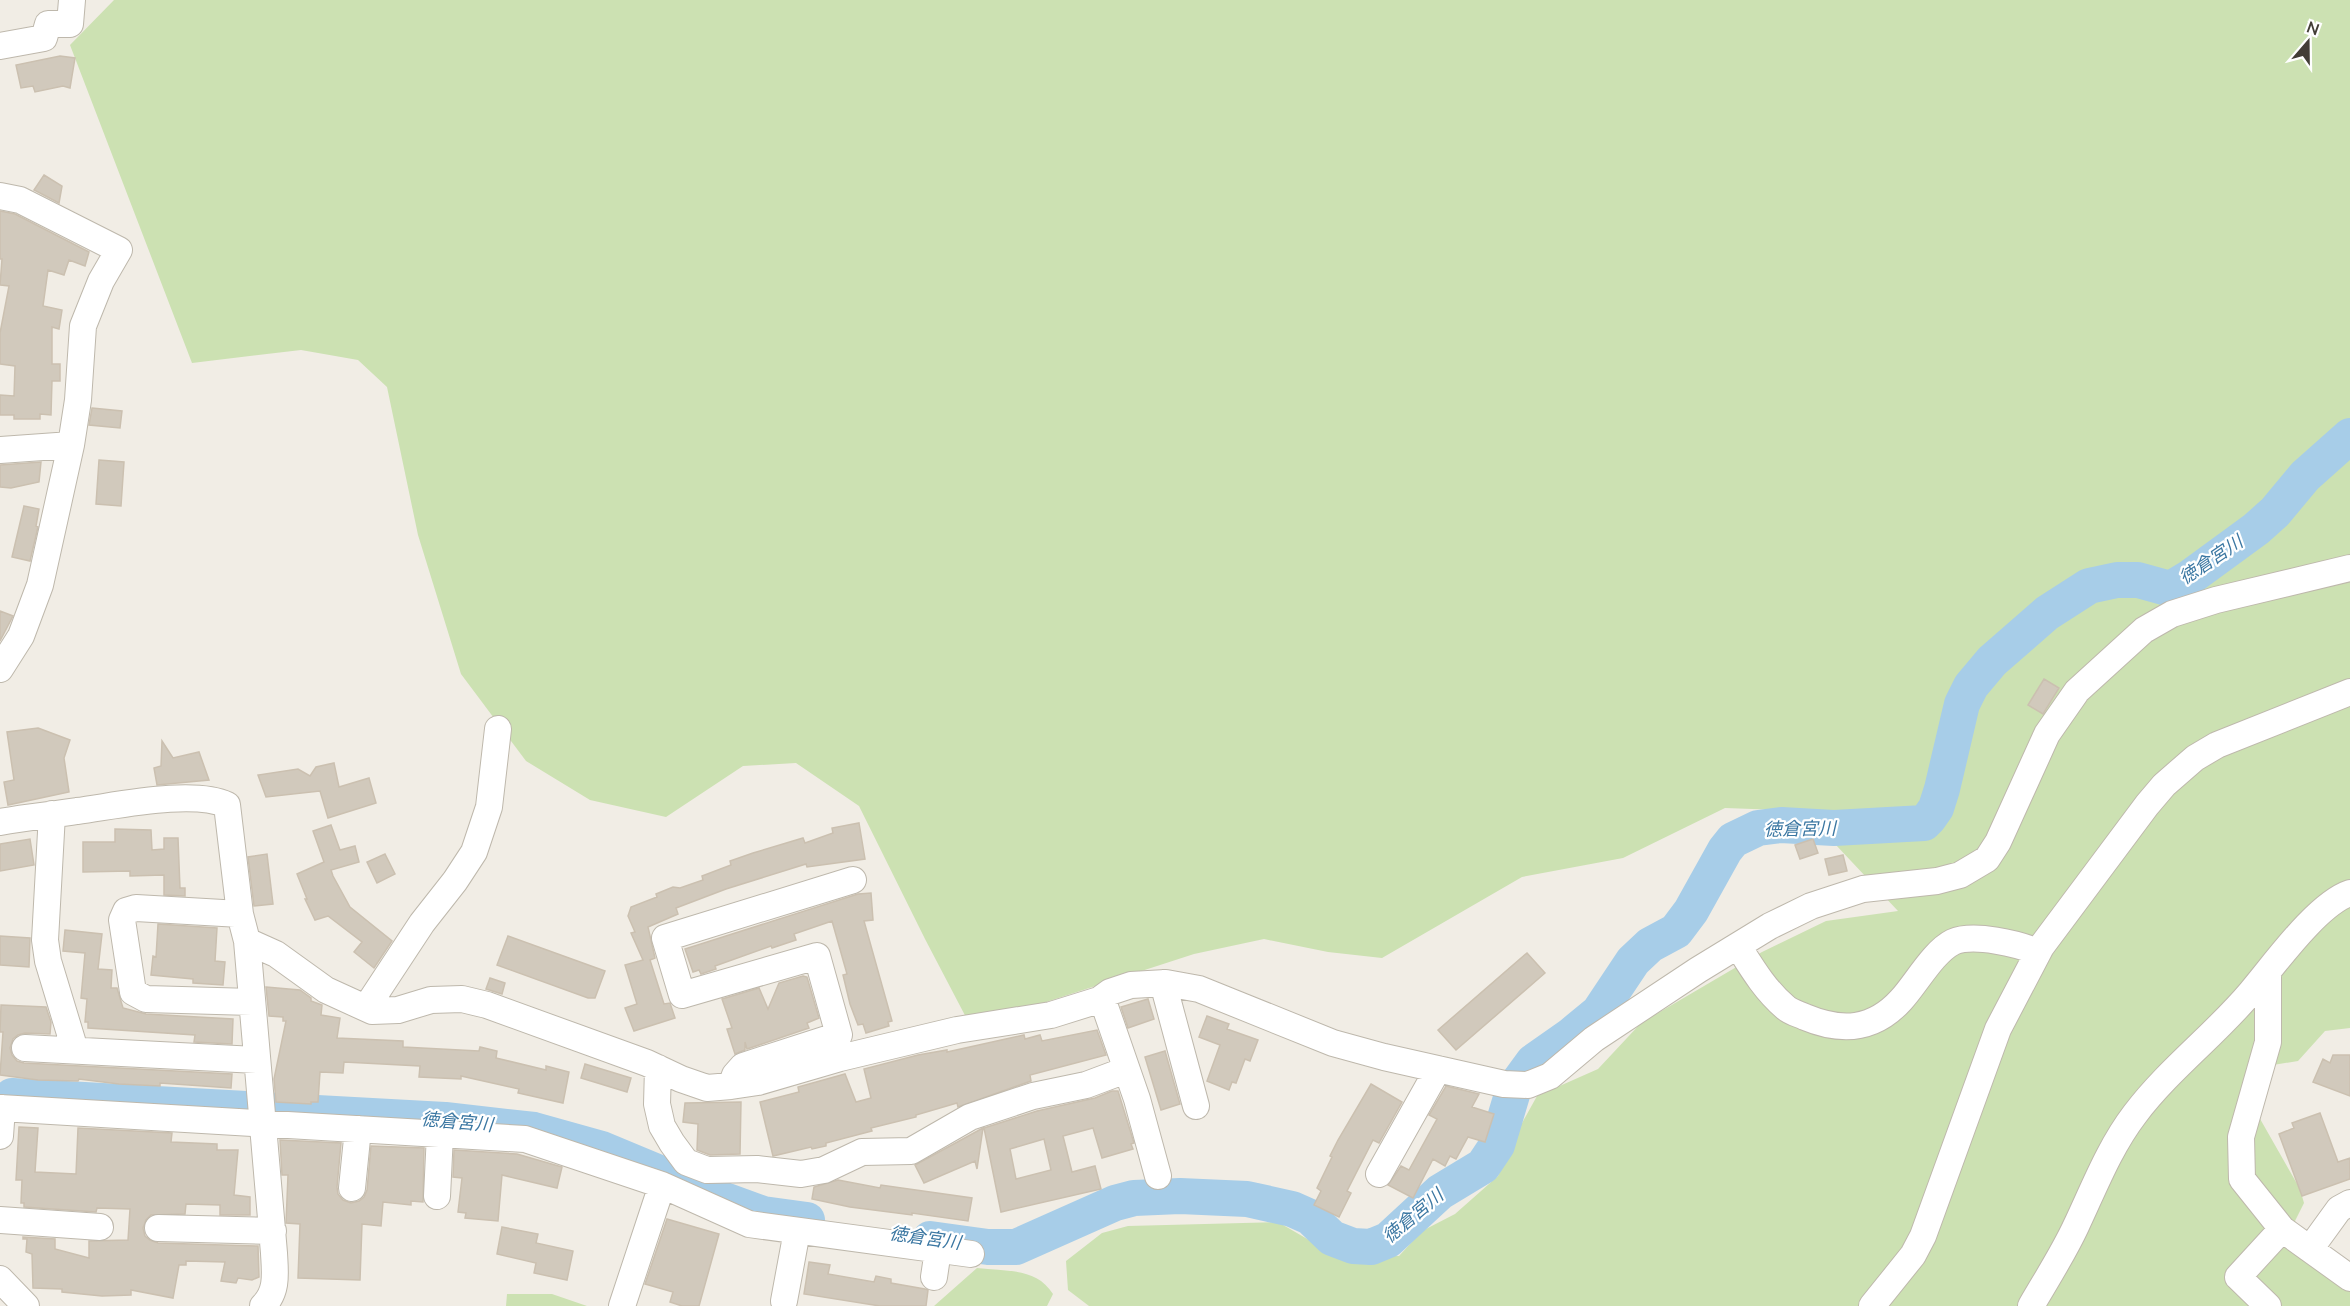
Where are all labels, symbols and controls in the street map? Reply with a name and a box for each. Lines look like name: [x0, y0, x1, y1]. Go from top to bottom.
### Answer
north arrow: [2278, 12, 2338, 72]
text: N: [2303, 16, 2322, 41]
water label: 徳倉宮川: [2174, 529, 2249, 590]
water label: 徳倉宮川: [1764, 816, 1838, 842]
water label: 徳倉宮川: [420, 1107, 496, 1137]
water label: 徳倉宮川: [1378, 1182, 1450, 1248]
water label: 徳倉宮川: [888, 1221, 964, 1255]

